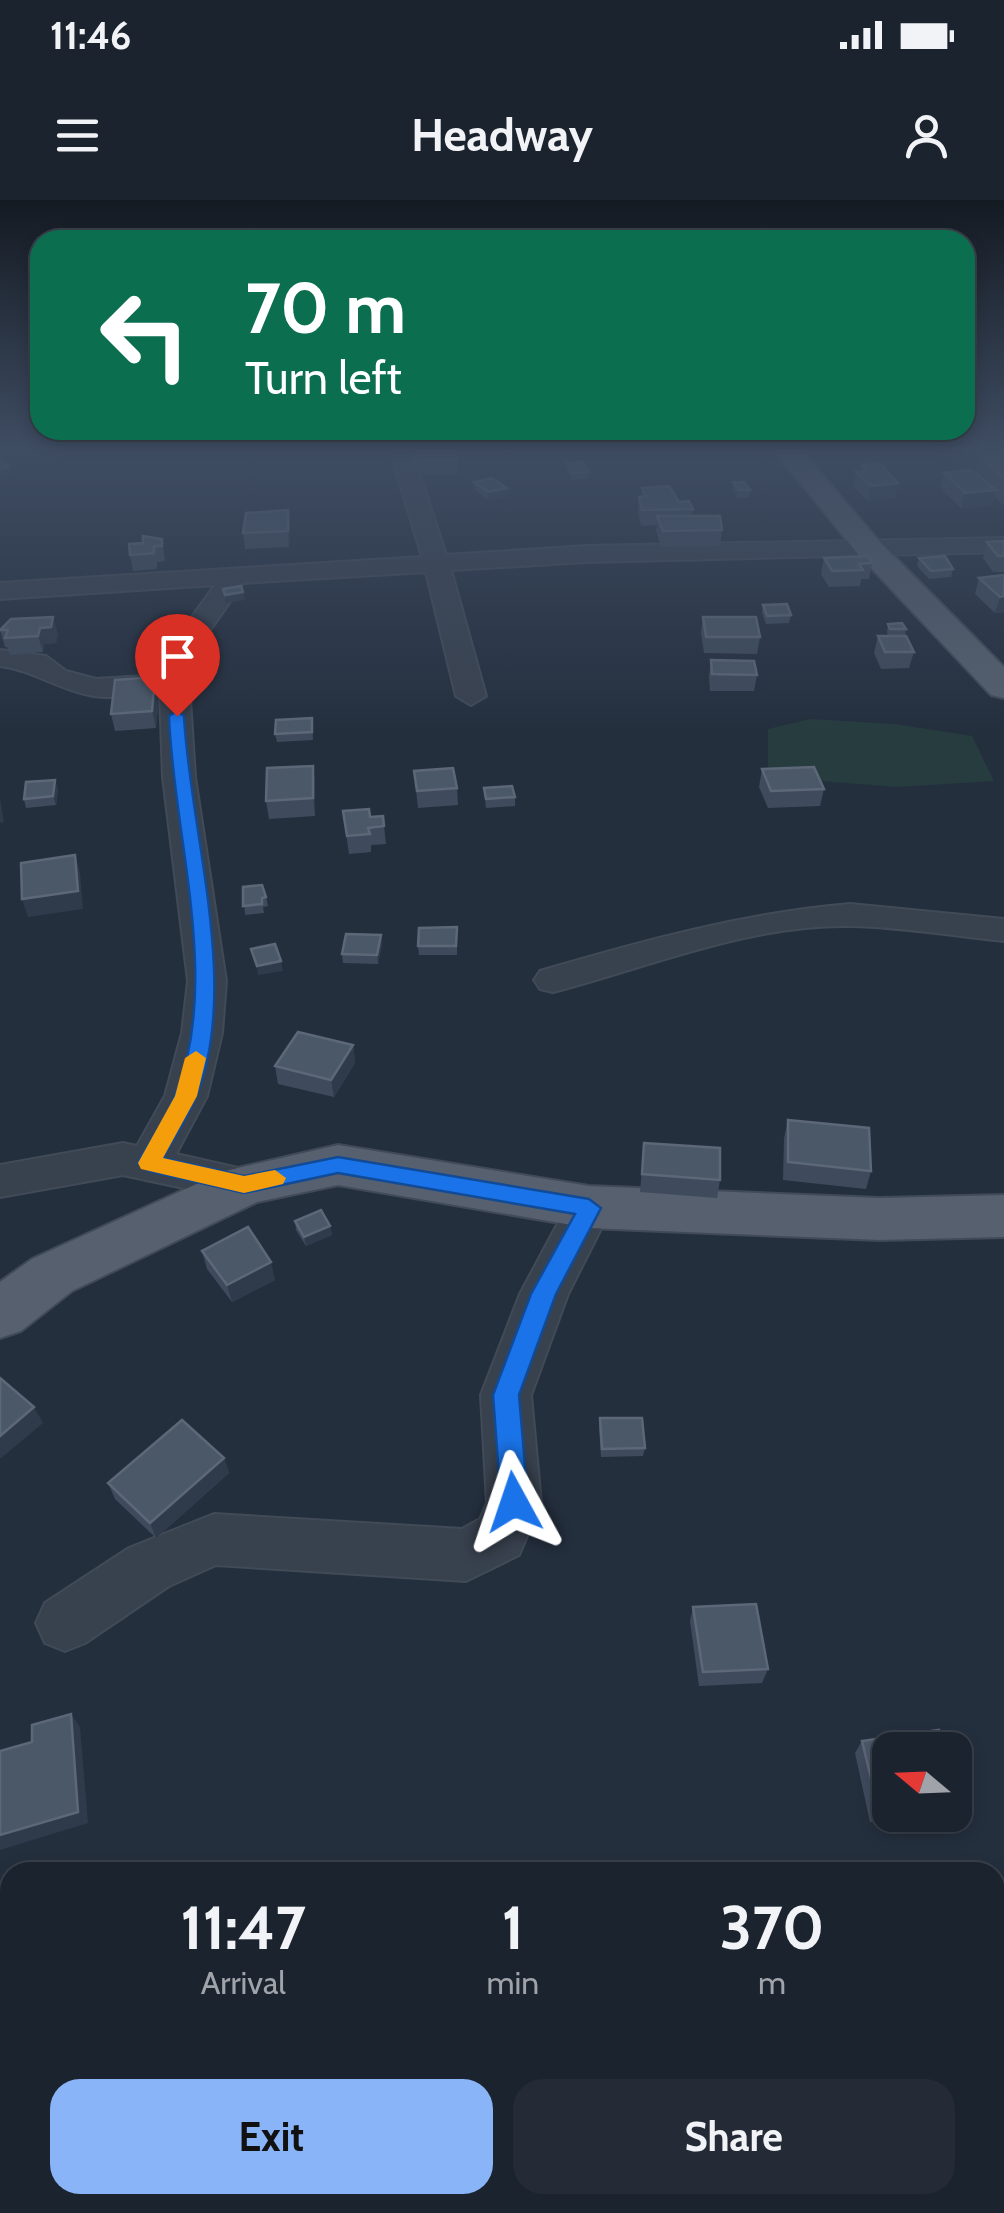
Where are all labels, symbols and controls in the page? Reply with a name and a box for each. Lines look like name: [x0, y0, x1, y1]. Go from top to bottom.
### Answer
text: 11:46: [50, 12, 131, 59]
icon: menu: [50, 108, 105, 163]
text: Headway: [411, 108, 593, 162]
icon: person: [899, 108, 954, 163]
text: 70 m: [245, 265, 406, 351]
icon: left: [80, 270, 210, 400]
text: Turn left: [245, 351, 402, 405]
pin: [135, 614, 220, 717]
icon: arrive: [150, 629, 205, 684]
position arrow: [462, 1450, 566, 1554]
north arrow: [872, 1732, 972, 1832]
map controls: [872, 1732, 972, 1832]
text: 11:47: [181, 1891, 306, 1964]
text: 1: [502, 1891, 524, 1964]
text: 370: [720, 1891, 824, 1964]
text: Arrival: [201, 1963, 286, 2002]
text: min: [486, 1963, 539, 2002]
text: m: [758, 1963, 786, 2002]
button: Exit: [50, 2079, 493, 2194]
button: Share: [513, 2079, 955, 2194]

